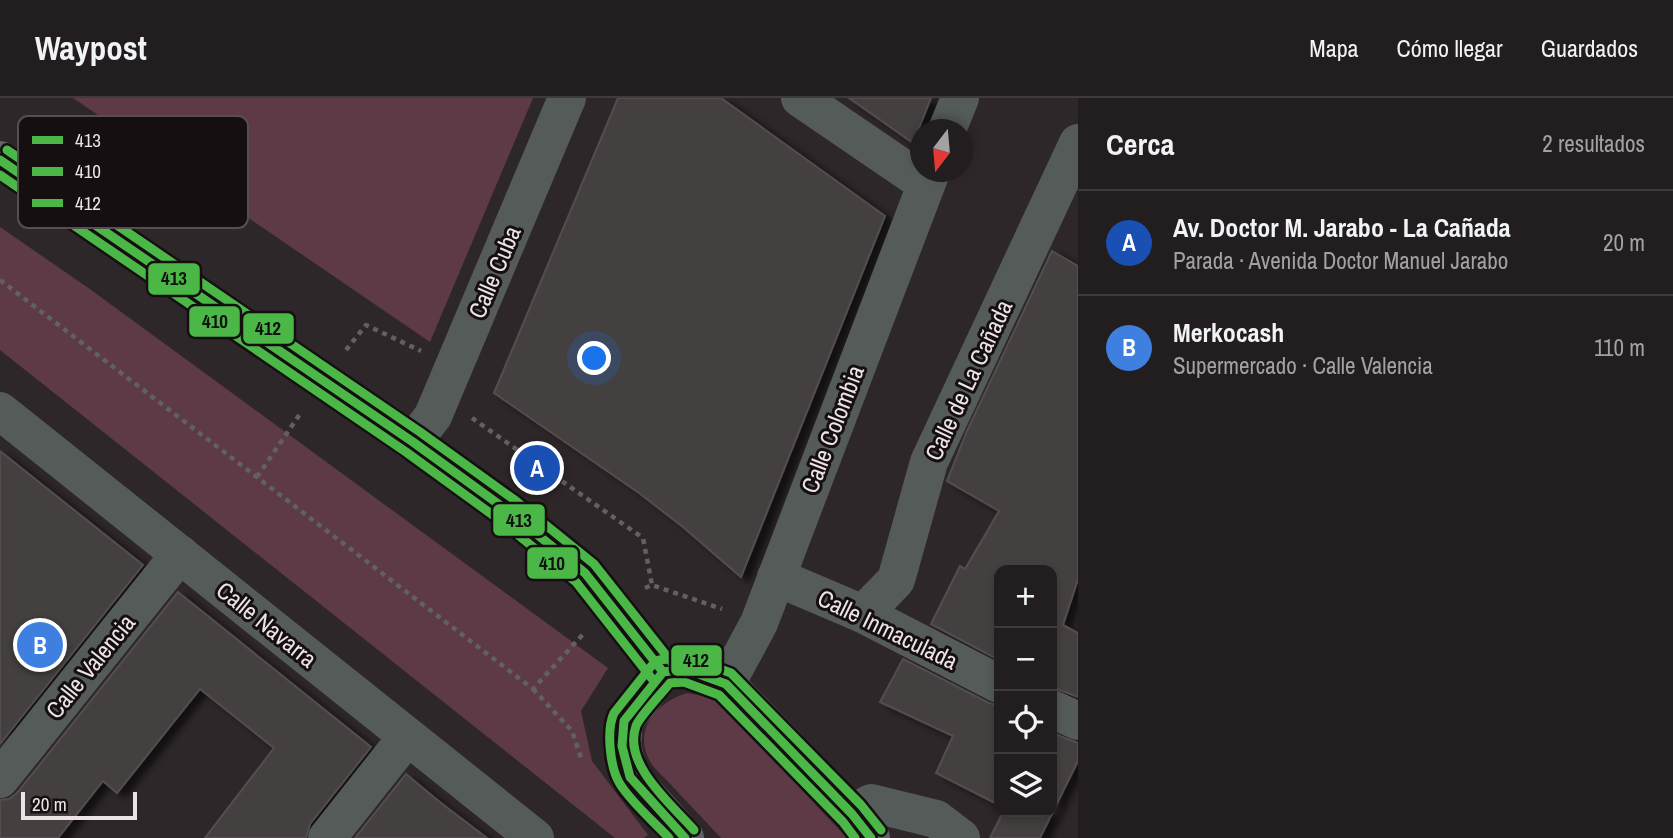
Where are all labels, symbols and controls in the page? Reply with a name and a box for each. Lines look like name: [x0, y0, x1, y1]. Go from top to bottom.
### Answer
text: Waypost: [35, 26, 147, 70]
text: Mapa: [1309, 32, 1359, 64]
text: Cómo llegar: [1397, 32, 1503, 64]
text: Guardados: [1541, 32, 1638, 64]
legend: [18, 116, 248, 228]
north arrow: [910, 119, 973, 182]
text: Cerca: [1106, 124, 1174, 164]
text: 413: [75, 127, 101, 153]
text: 2 resultados: [1542, 128, 1645, 159]
text: 410: [75, 158, 101, 184]
text: 412: [75, 190, 101, 216]
text: Av. Doctor M. Jarabo - La Cañada: [1173, 210, 1511, 245]
street label: Calle Cuba: [460, 221, 528, 323]
text: A: [1122, 227, 1136, 258]
text: 20 m: [1603, 227, 1645, 258]
text: Parada · Avenida Doctor Manuel Jarabo: [1173, 245, 1508, 276]
line badge: 413: [147, 262, 201, 296]
text: 413: [161, 265, 187, 291]
street label: Calle de La Cañada: [917, 294, 1019, 466]
line badge: 410: [188, 305, 241, 338]
text: 410: [202, 308, 228, 334]
line badge: 412: [242, 312, 295, 345]
text: 412: [255, 315, 281, 341]
text: Merkocash: [1173, 315, 1284, 350]
text: B: [1122, 332, 1136, 363]
text: 110 m: [1594, 332, 1645, 363]
your location: [577, 341, 611, 375]
text: Supermercado · Calle Valencia: [1173, 350, 1433, 381]
street label: Calle Colombia: [793, 360, 871, 498]
pin: A: [514, 442, 560, 494]
line badge: 413: [492, 503, 546, 537]
text: 413: [506, 507, 532, 533]
line badge: 410: [526, 546, 579, 580]
text: 410: [539, 550, 565, 576]
map controls: [994, 565, 1057, 817]
button: +: [994, 565, 1057, 628]
street label: Calle Navarra: [210, 574, 324, 674]
street label: Calle Inmaculada: [813, 581, 963, 677]
street label: Calle Valencia: [38, 607, 142, 725]
pin: B: [17, 619, 63, 671]
button: −: [994, 628, 1057, 691]
line badge: 412: [670, 644, 723, 677]
text: 412: [683, 647, 709, 673]
button: locate: [994, 691, 1057, 754]
button: layers: [994, 754, 1057, 817]
scale bar: [21, 789, 136, 821]
text: 20 m: [32, 791, 67, 817]

